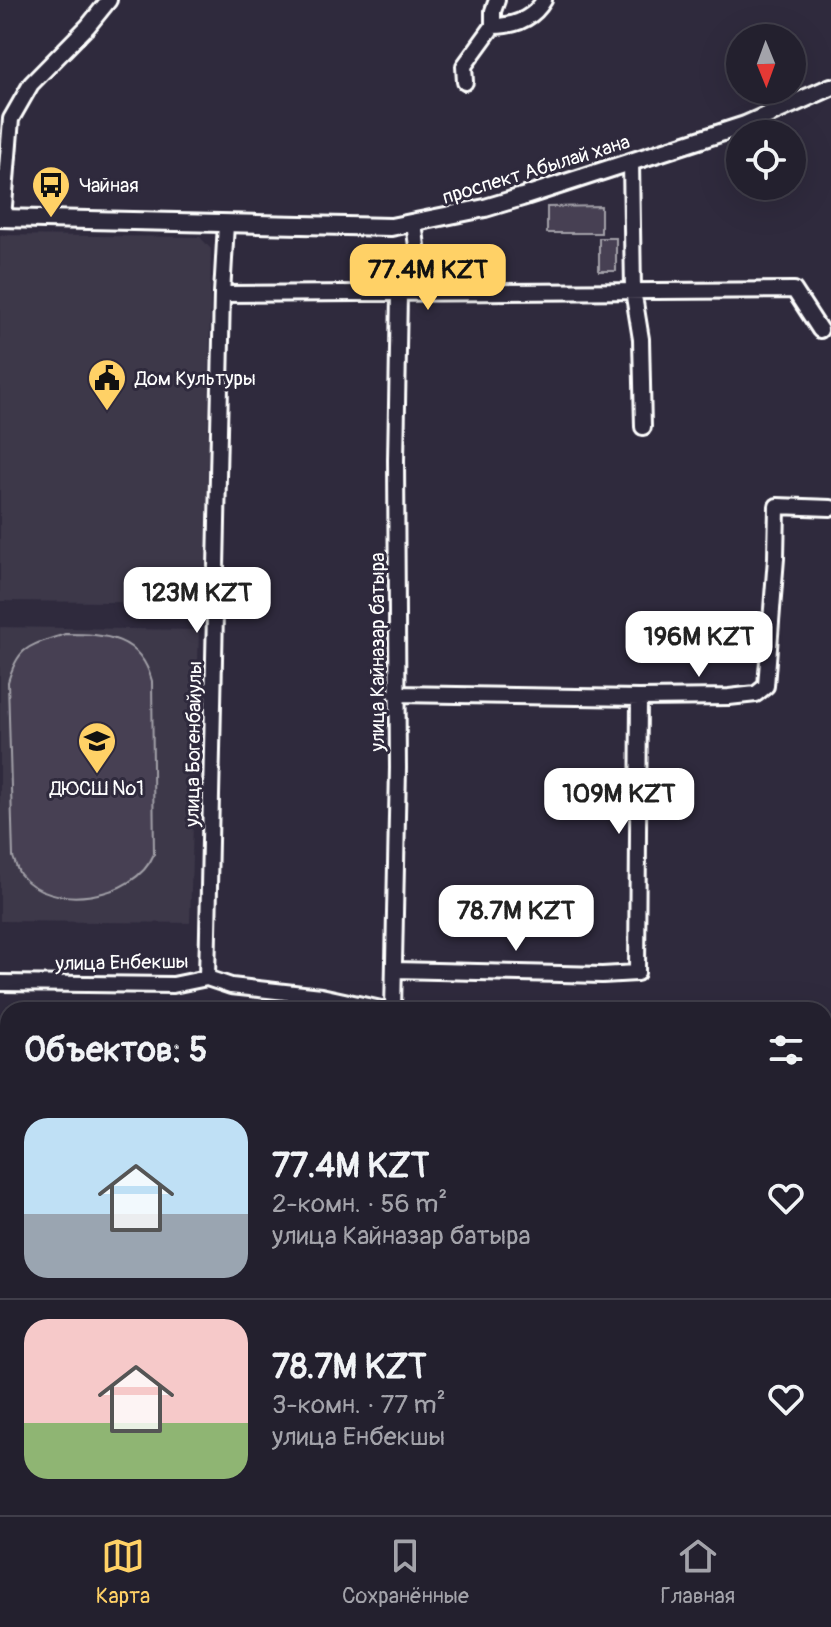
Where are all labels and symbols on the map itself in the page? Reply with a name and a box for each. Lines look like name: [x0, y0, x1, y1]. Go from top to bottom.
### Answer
north arrow: [726, 24, 806, 104]
street label: проспект Абылай хана: [439, 129, 633, 210]
bus stop icon: Чайная: [30, 164, 72, 219]
place label: Чайная: [79, 173, 139, 198]
pin: 77.4M KZT: [336, 244, 520, 312]
public building icon: Дом Культуры: [86, 357, 128, 412]
place label: Дом Культуры: [134, 366, 256, 391]
street label: улица Кайназар батыра: [365, 553, 390, 752]
pin: 123M KZT: [114, 567, 280, 635]
pin: 196M KZT: [616, 611, 782, 679]
street label: улица Богенбайулы: [180, 661, 207, 828]
school or university icon: ДЮСШ №1: [76, 720, 118, 775]
pin: 109M KZT: [536, 768, 702, 836]
place label: ДЮСШ №1: [49, 776, 144, 801]
pin: 78.7M KZT: [424, 885, 608, 953]
street label: улица Енбекшы: [54, 949, 189, 976]

